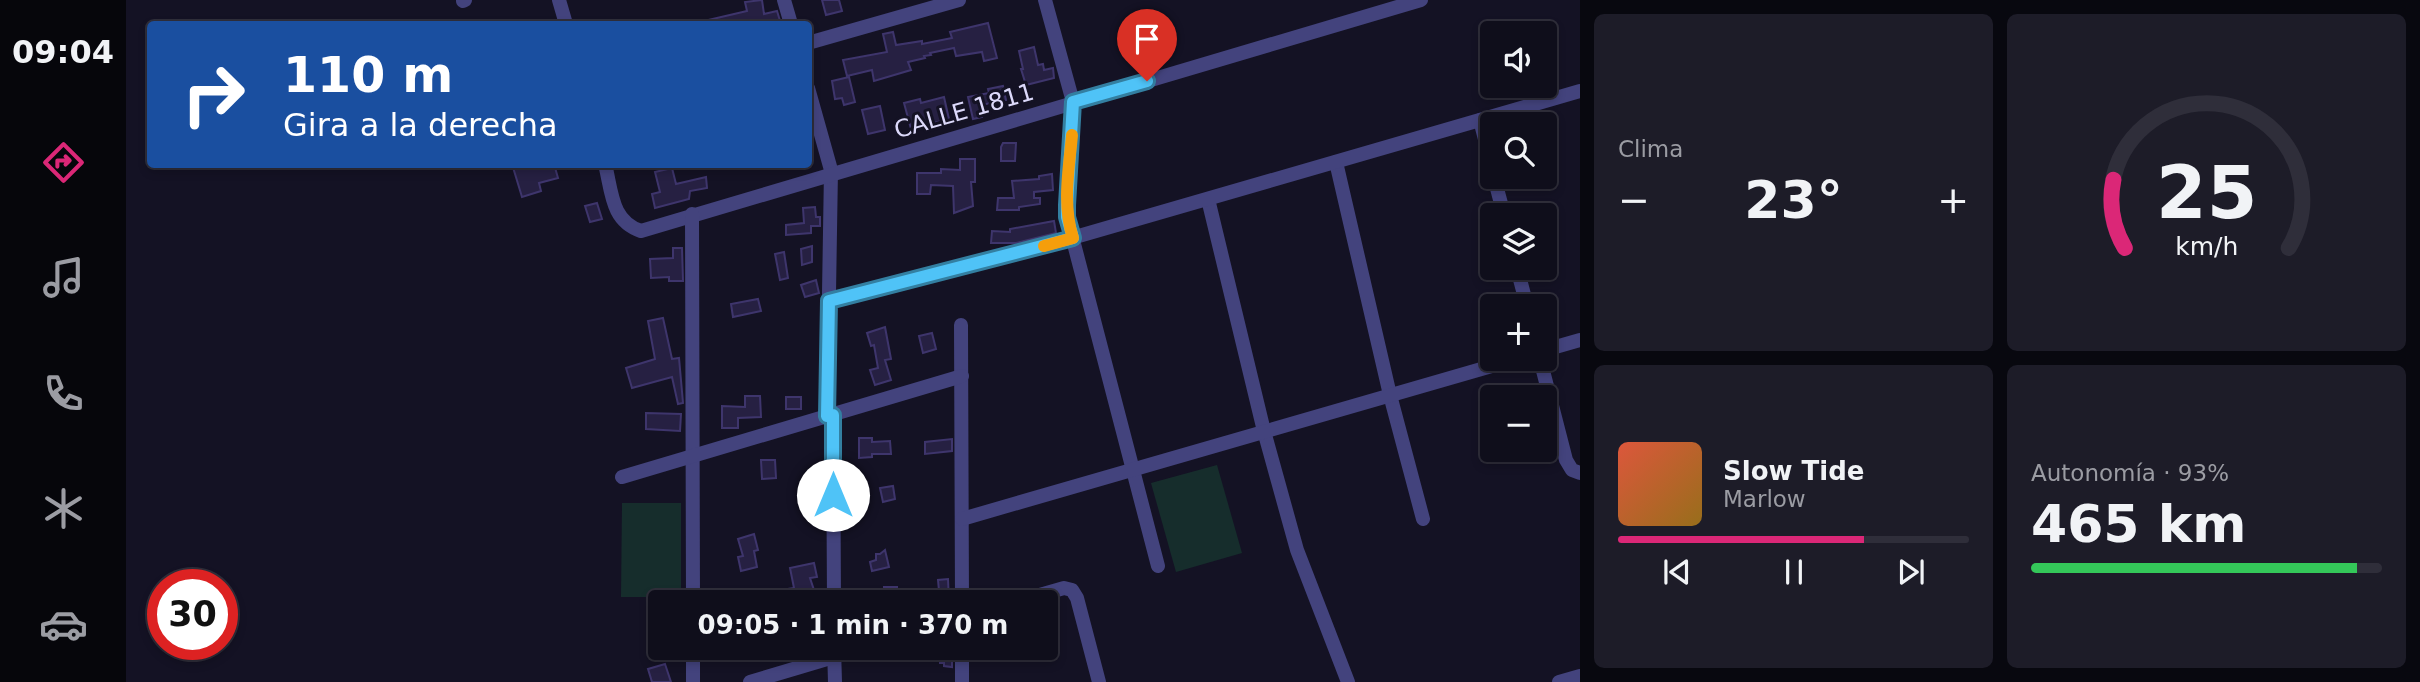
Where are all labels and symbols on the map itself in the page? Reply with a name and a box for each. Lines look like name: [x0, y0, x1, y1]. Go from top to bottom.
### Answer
pin: [1117, 9, 1177, 81]
street label: CALLE 1811: [891, 78, 1037, 144]
position arrow: [796, 458, 870, 532]
speed limit sign: 30: [147, 569, 238, 660]

